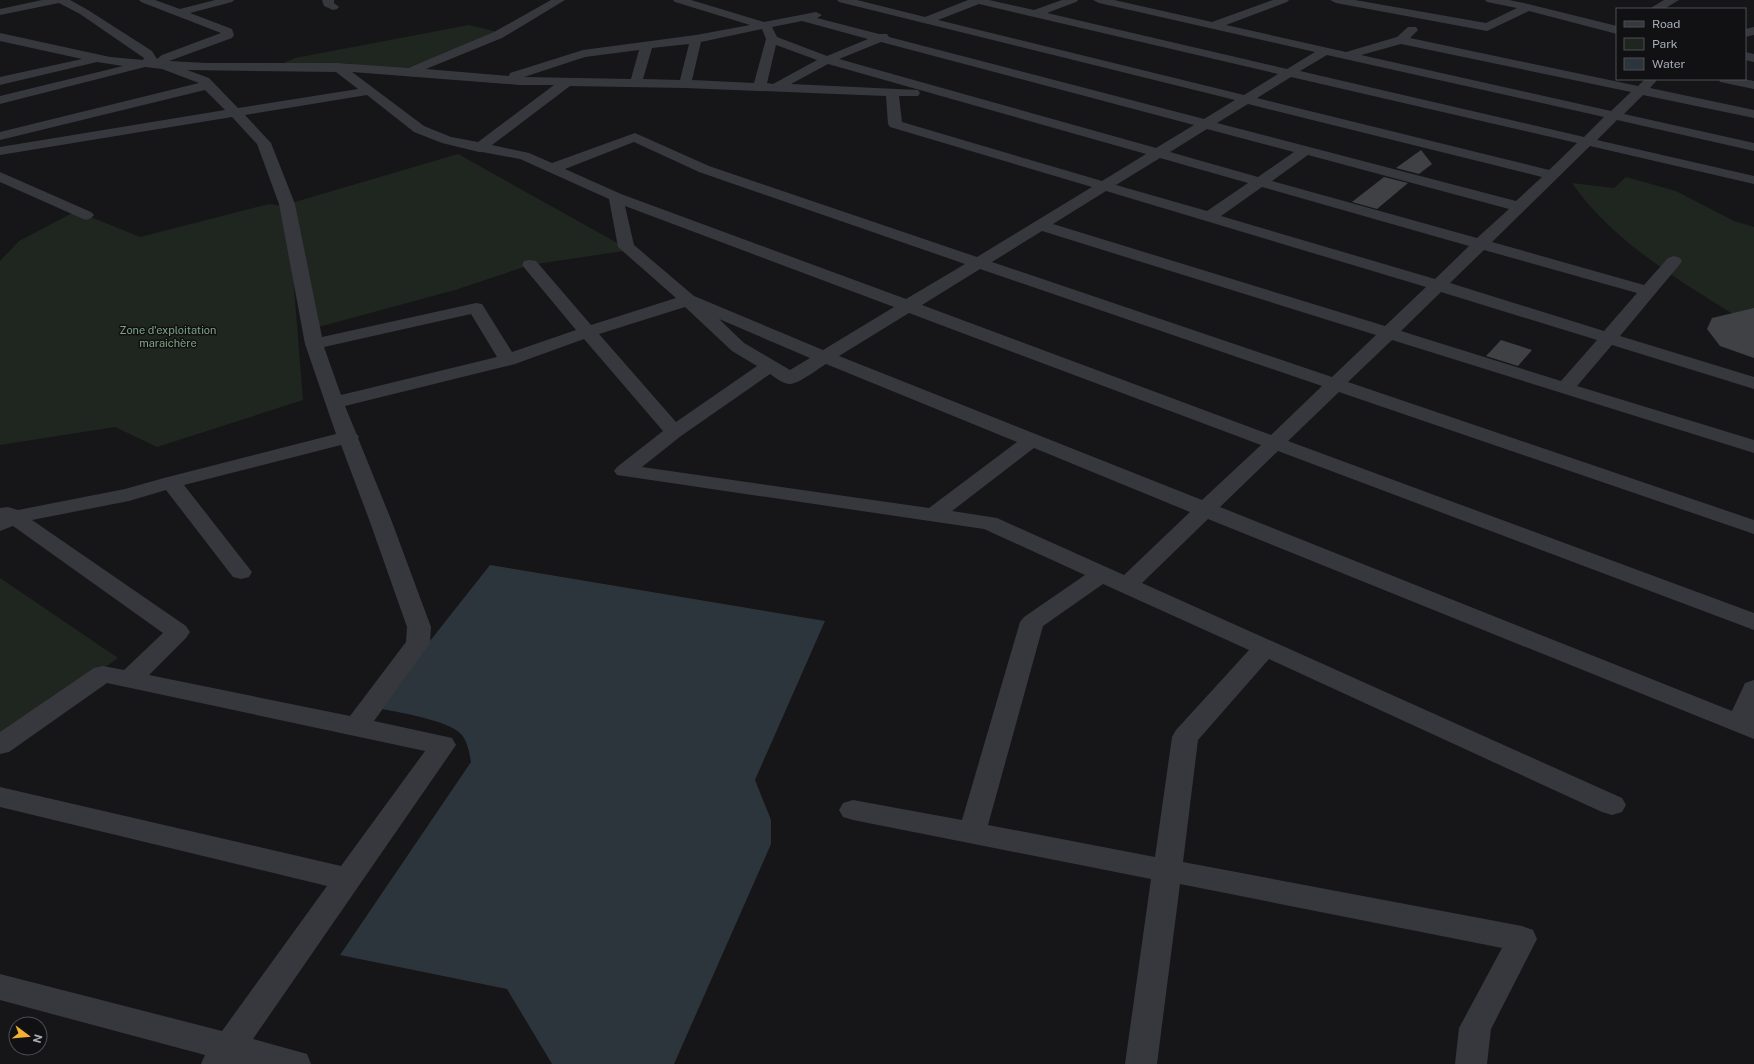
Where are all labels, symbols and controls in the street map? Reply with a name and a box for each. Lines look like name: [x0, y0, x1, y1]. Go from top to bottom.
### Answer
legend: [1616, 8, 1746, 80]
text: Road: [1652, 17, 1680, 31]
text: Park: [1652, 37, 1678, 51]
text: Water: [1652, 57, 1686, 71]
park label: Zone d'exploitation maraichère: [120, 324, 216, 349]
north arrow: [8, 1016, 48, 1056]
text: N: [31, 1033, 45, 1045]

